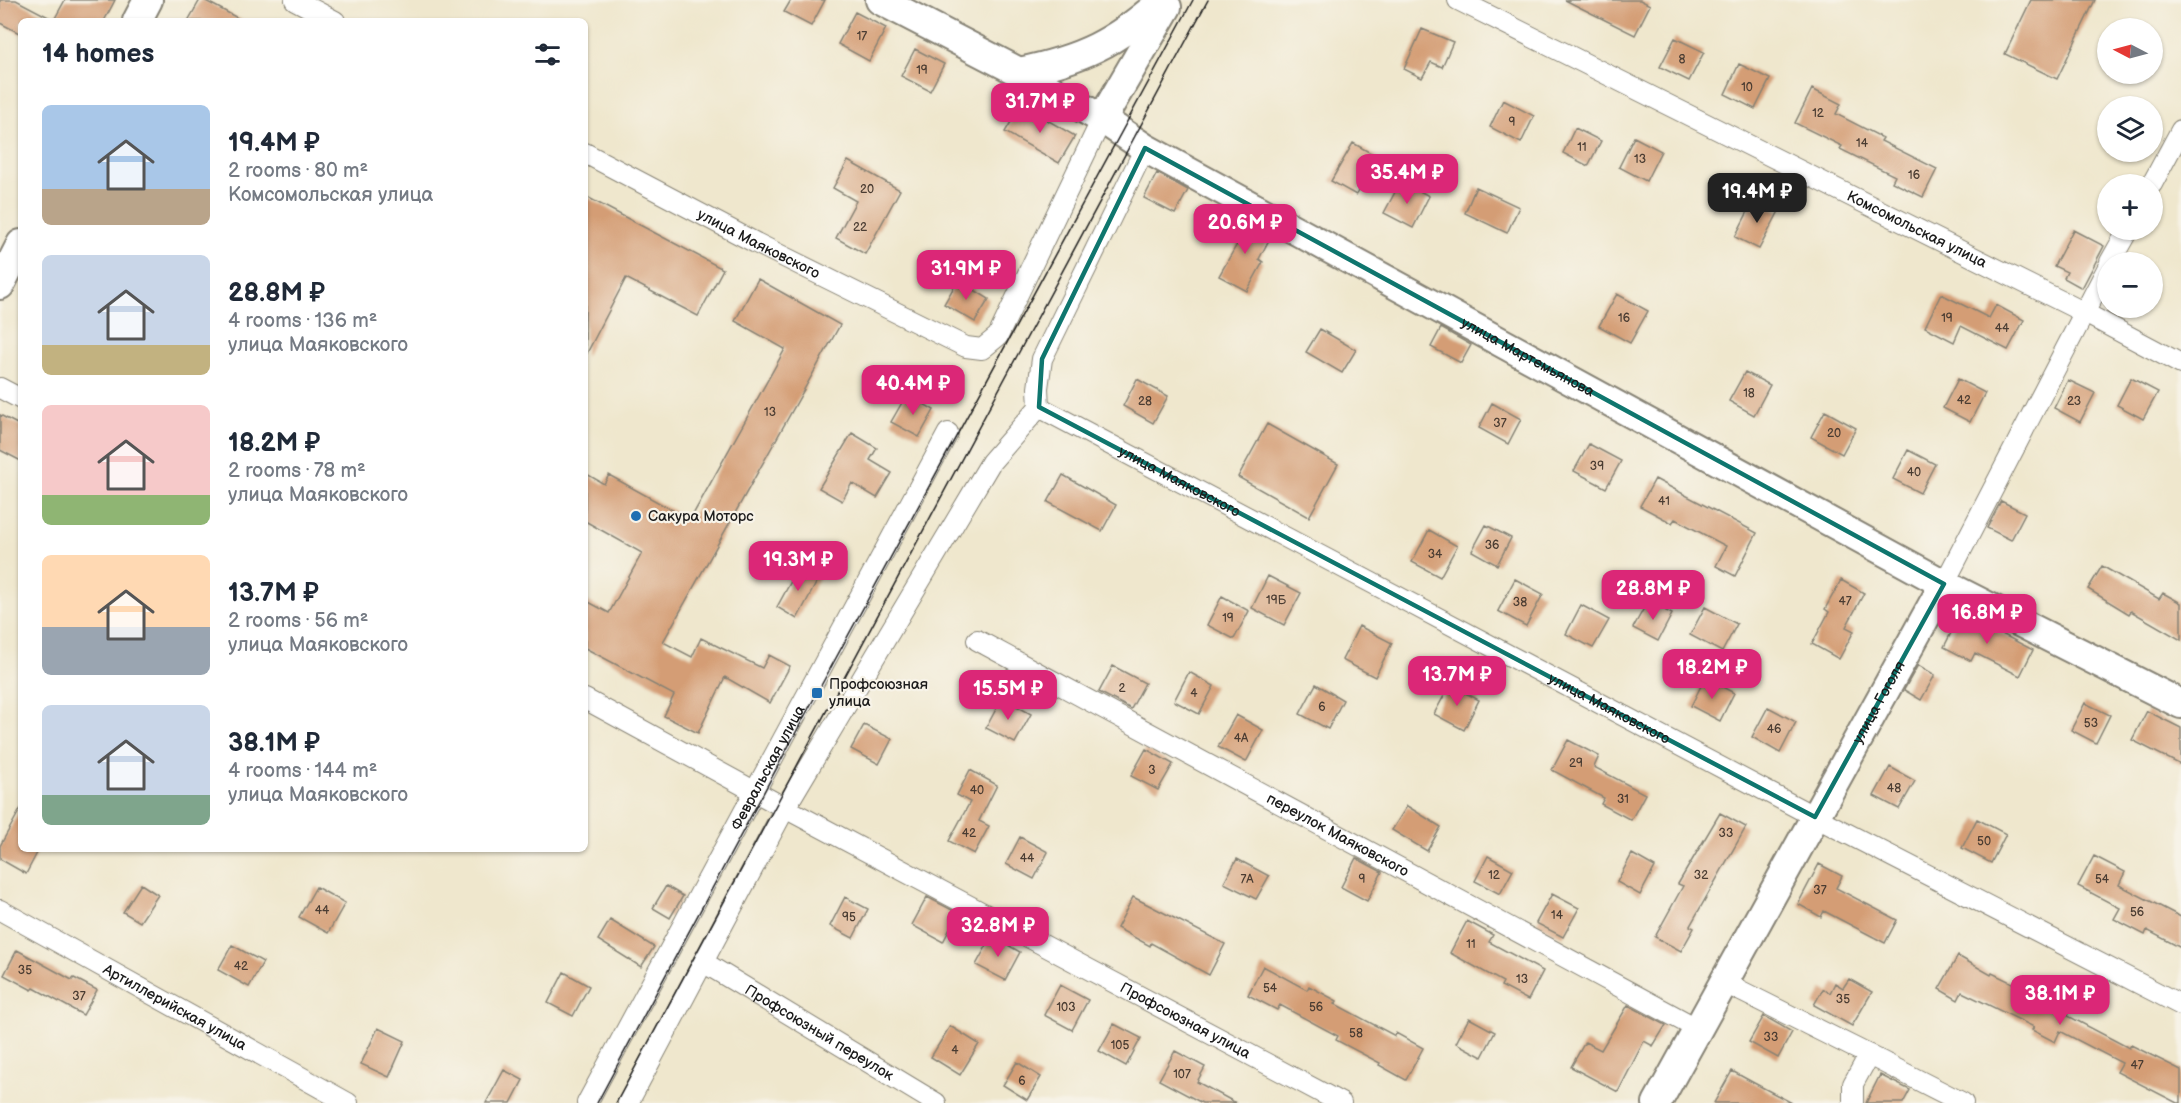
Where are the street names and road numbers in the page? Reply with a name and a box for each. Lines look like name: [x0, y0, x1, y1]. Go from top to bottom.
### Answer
street label: Комсомольская улица: [1844, 186, 1990, 272]
street label: улица Маяковского: [694, 204, 823, 283]
street label: улица Мартемьянова: [1458, 313, 1598, 401]
street label: улица Маяковского: [1115, 441, 1244, 521]
street label: улица Гоголя: [1848, 657, 1909, 747]
street label: улица Маяковского: [1545, 668, 1674, 748]
street label: Февральская улица: [726, 702, 809, 833]
street label: переулок Маяковского: [1263, 789, 1412, 881]
street label: Артиллерийская улица: [99, 959, 250, 1055]
street label: Профсоюзная улица: [1117, 978, 1254, 1063]
street label: Профсоюзный переулок: [741, 980, 897, 1085]

